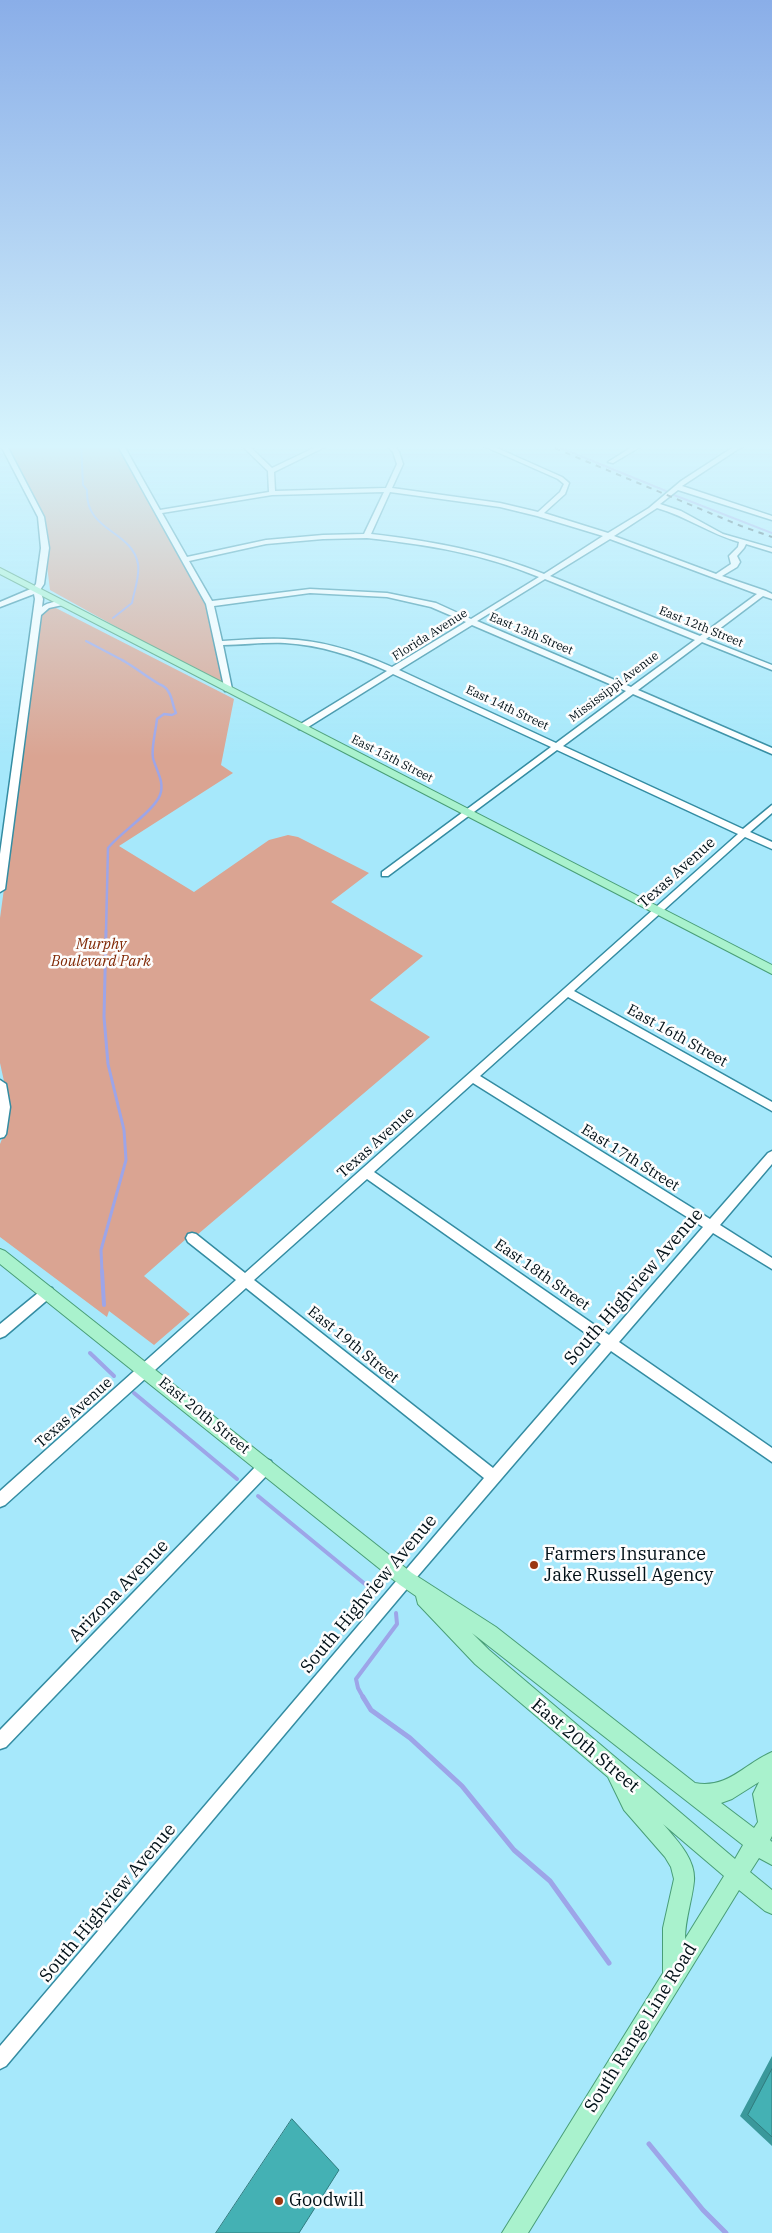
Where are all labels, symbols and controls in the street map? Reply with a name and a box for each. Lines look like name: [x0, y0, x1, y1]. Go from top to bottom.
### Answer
street label: East 12th Street: [657, 604, 745, 650]
street label: Florida Avenue: [390, 606, 470, 664]
street label: East 13th Street: [487, 610, 575, 658]
street label: Mississippi Avenue: [566, 649, 662, 725]
street label: East 14th Street: [463, 683, 551, 733]
street label: East 15th Street: [349, 732, 435, 786]
street label: Texas Avenue: [635, 834, 719, 912]
park label: Murphy Boulevard Park: [51, 936, 151, 971]
street label: East 16th Street: [624, 1001, 730, 1071]
street label: Texas Avenue: [334, 1104, 418, 1182]
street label: East 17th Street: [578, 1121, 682, 1195]
street label: South Highview Avenue: [560, 1204, 708, 1370]
street label: East 18th Street: [491, 1235, 593, 1315]
street label: East 19th Street: [304, 1303, 402, 1387]
street label: Texas Avenue: [32, 1374, 116, 1452]
street label: East 20th Street: [155, 1374, 253, 1458]
street label: South Highview Avenue: [296, 1510, 442, 1678]
street label: Arizona Avenue: [65, 1535, 173, 1647]
place label: Farmers Insurance Jake Russell Agency: [544, 1544, 713, 1586]
marker: Farmers Insurance Jake Russell Agency: [528, 1559, 540, 1571]
street label: East 20th Street: [527, 1695, 643, 1797]
street label: South Highview Avenue: [35, 1819, 181, 1987]
street label: South Range Line Road: [580, 1940, 702, 2116]
place label: Goodwill: [289, 2190, 364, 2212]
marker: Goodwill: [273, 2195, 285, 2207]

